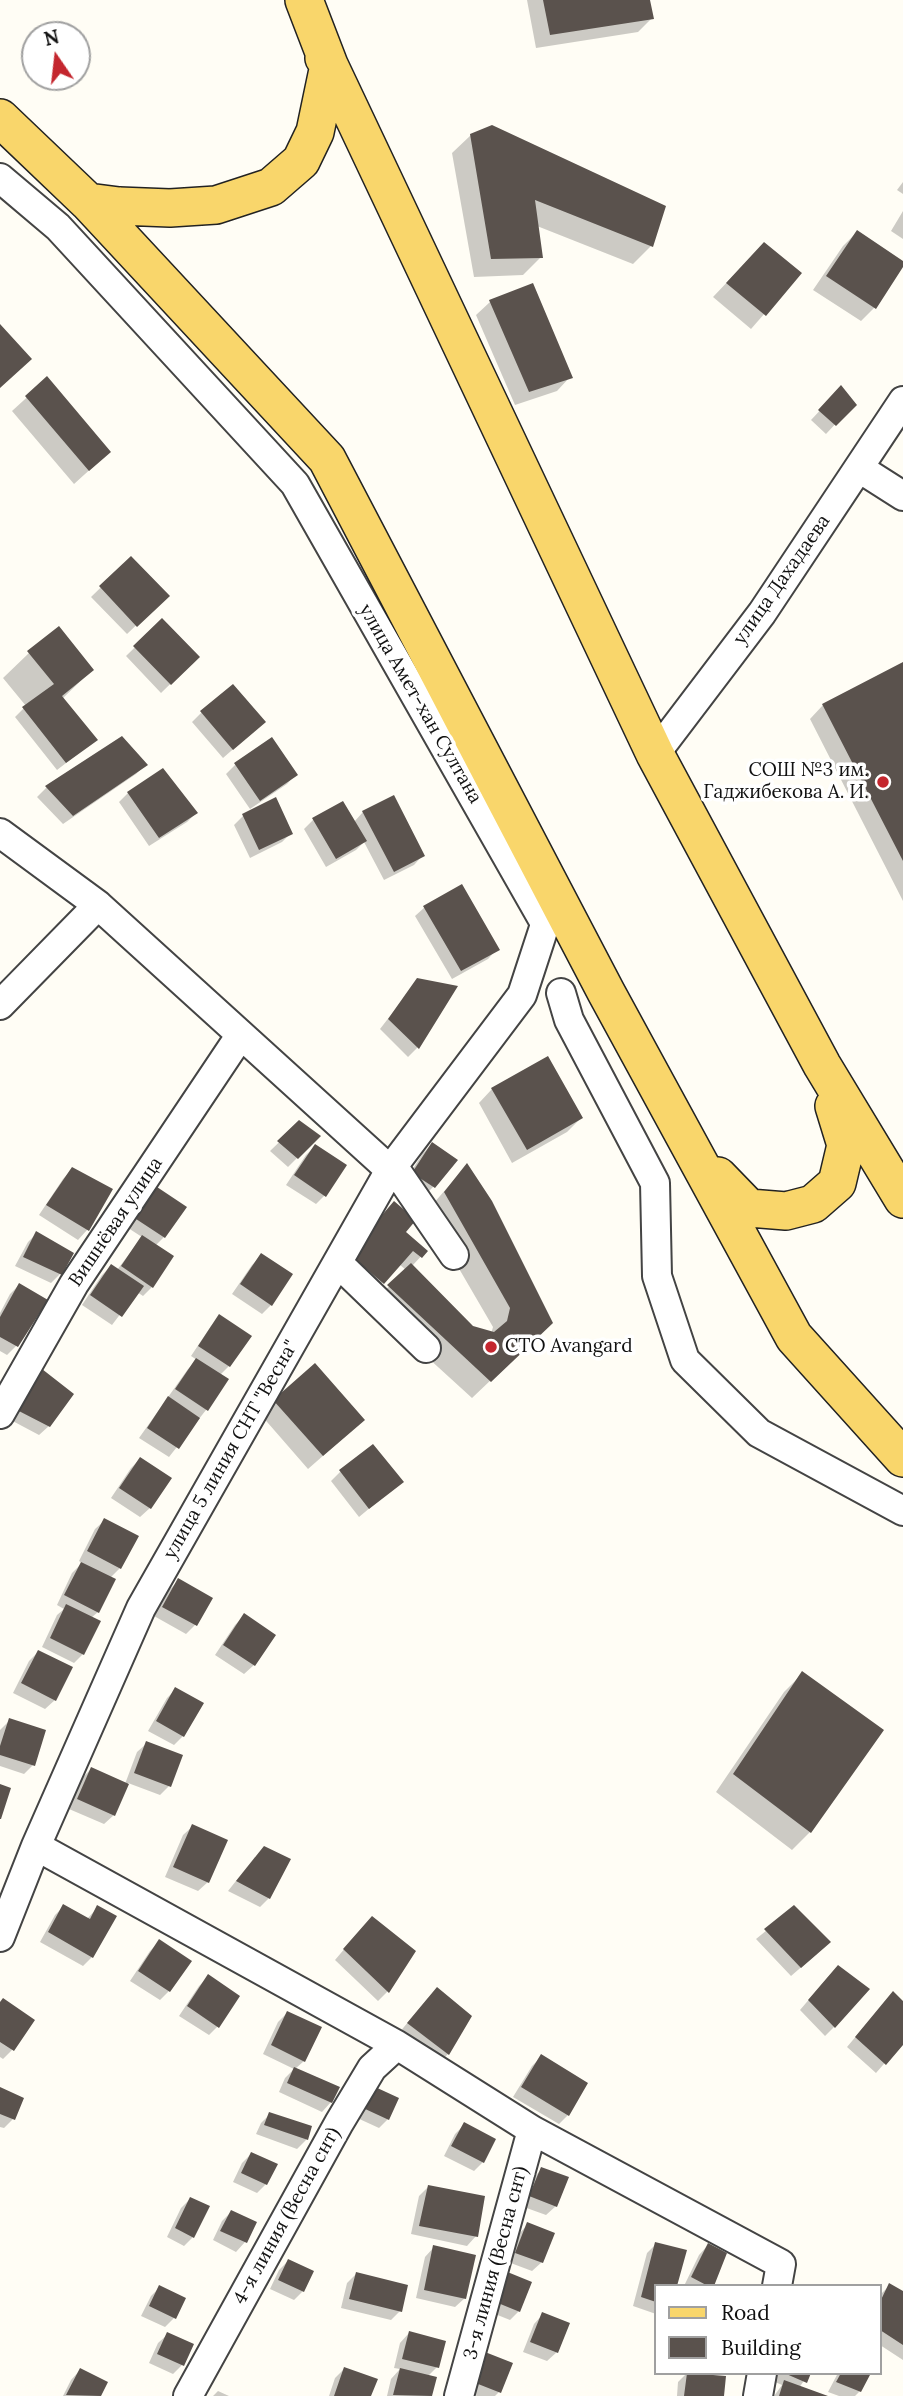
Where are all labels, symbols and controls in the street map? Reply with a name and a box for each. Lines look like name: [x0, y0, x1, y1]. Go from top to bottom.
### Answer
north arrow: [21, 21, 91, 91]
text: N: [41, 24, 61, 51]
street label: улица Дахадаева: [729, 511, 835, 649]
street label: улица Амет-хан Султана: [353, 600, 487, 808]
place label: СОШ №3 им. Гаджибекова А. И.: [703, 760, 869, 804]
marker: СОШ №3 им. Гаджибекова А. И.: [875, 774, 891, 790]
street label: Вишнёвая улица: [64, 1153, 168, 1291]
street label: улица 5 линия СНТ "Весна": [159, 1336, 303, 1564]
place label: СТО Avangard: [505, 1336, 633, 1358]
marker: СТО Avangard: [483, 1339, 499, 1355]
street label: 4-я линия (Весна снт): [229, 2124, 345, 2308]
street label: 3-я линия (Весна снт): [459, 2164, 533, 2362]
legend: [654, 2284, 882, 2375]
text: Road: [721, 2299, 770, 2326]
text: Building: [721, 2334, 801, 2361]

